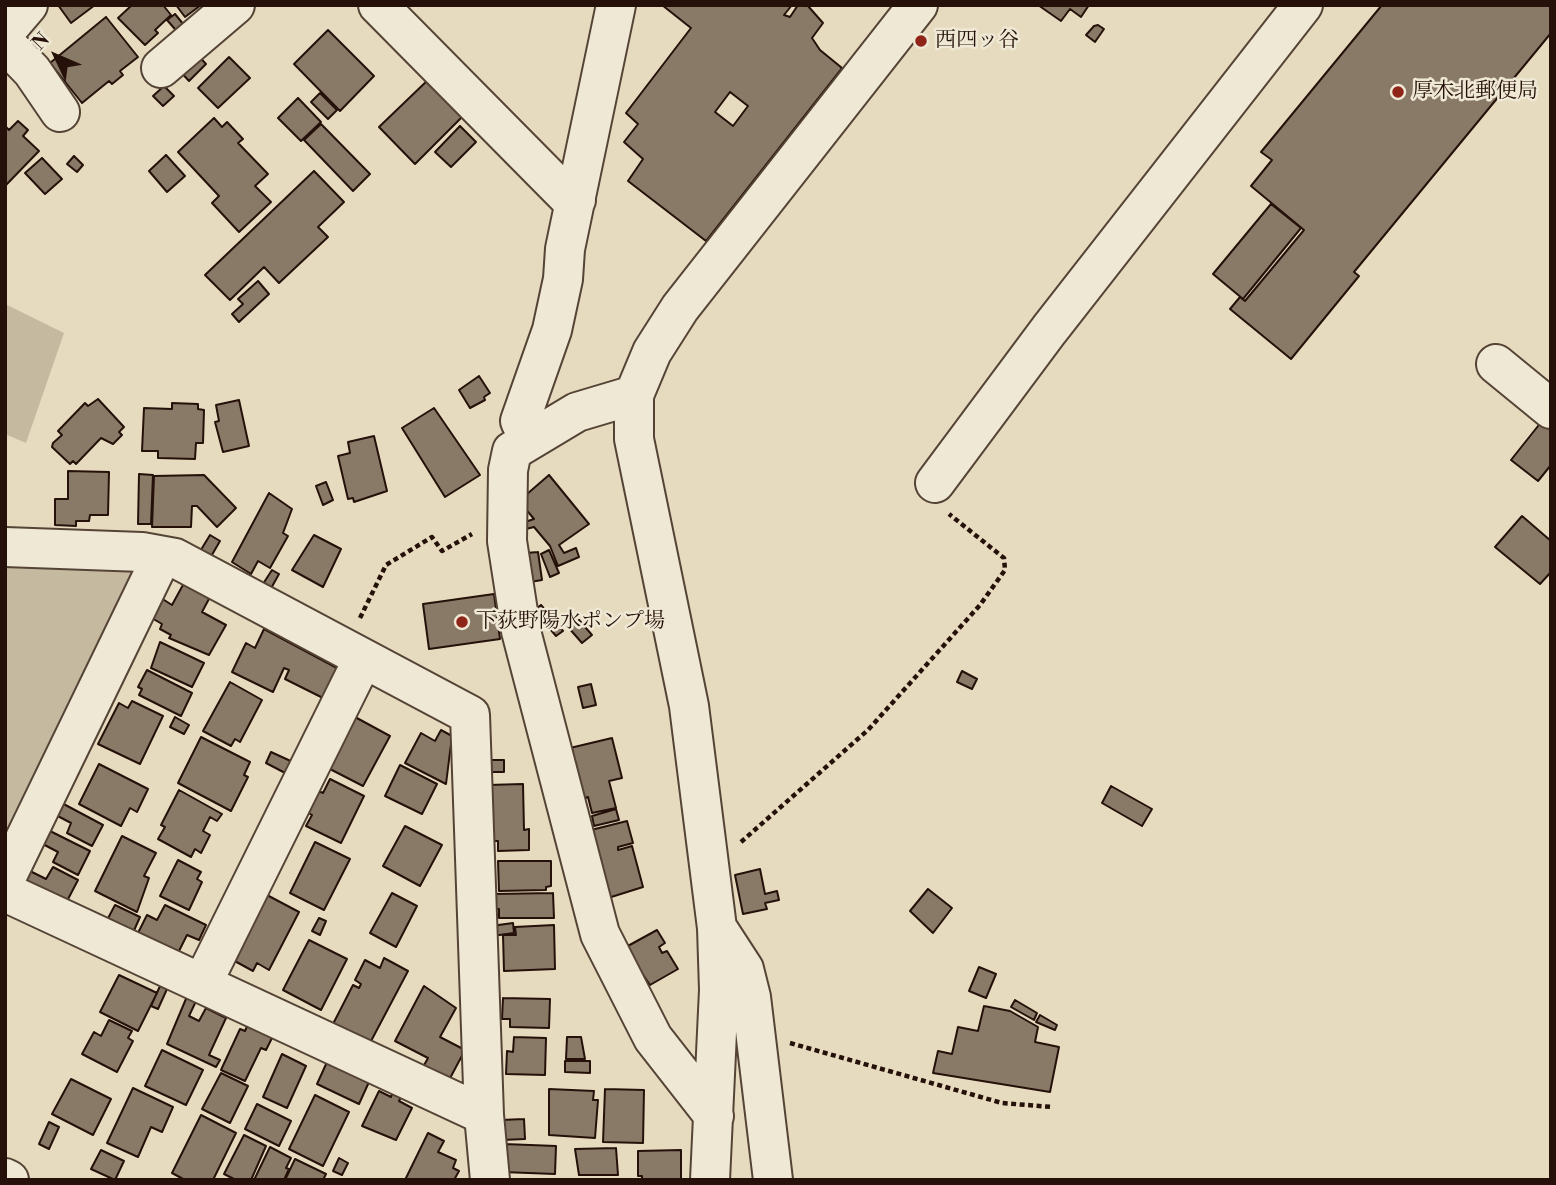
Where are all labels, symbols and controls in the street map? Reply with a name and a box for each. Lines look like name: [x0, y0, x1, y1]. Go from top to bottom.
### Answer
north arrow: [21, 21, 91, 91]
text: N: [27, 28, 55, 55]
place label: 西四ッ谷: [935, 28, 1019, 54]
marker: 西四ッ谷: [913, 33, 929, 49]
place label: 厚木北郵便局: [1412, 79, 1538, 105]
marker: 厚木北郵便局: [1390, 84, 1406, 100]
place label: 下荻野陽水ポンプ場: [476, 609, 665, 635]
marker: 下荻野陽水ポンプ場: [454, 614, 470, 630]

